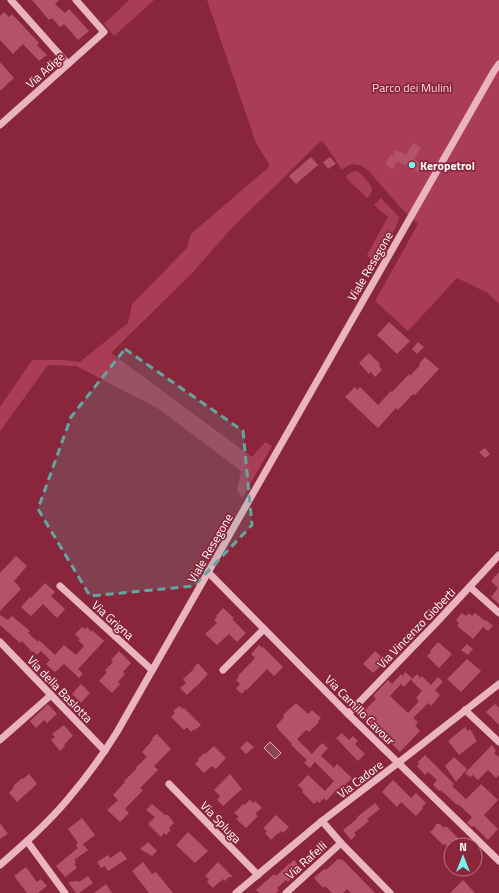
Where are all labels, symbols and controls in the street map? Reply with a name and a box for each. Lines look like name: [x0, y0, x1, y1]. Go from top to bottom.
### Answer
street label: Via Adige: [21, 47, 69, 93]
park label: Parco dei Mulini: [372, 78, 452, 97]
place label: Keropetrol: [420, 156, 475, 175]
marker: Keropetrol: [407, 160, 417, 170]
street label: Viale Resegone: [342, 228, 398, 304]
street label: Viale Resegone: [182, 510, 238, 586]
street label: Via Vincenzo Gioberti: [372, 583, 460, 673]
street label: Via Grigna: [88, 596, 138, 644]
street label: Via della Baslotta: [23, 651, 97, 727]
street label: Via Camillo Cavour: [320, 670, 400, 750]
street label: Via Cadore: [333, 755, 387, 803]
street label: Via Spluga: [196, 797, 246, 847]
street label: Via Rafelli: [281, 836, 331, 884]
north arrow: [443, 837, 483, 877]
text: N: [459, 839, 467, 855]

